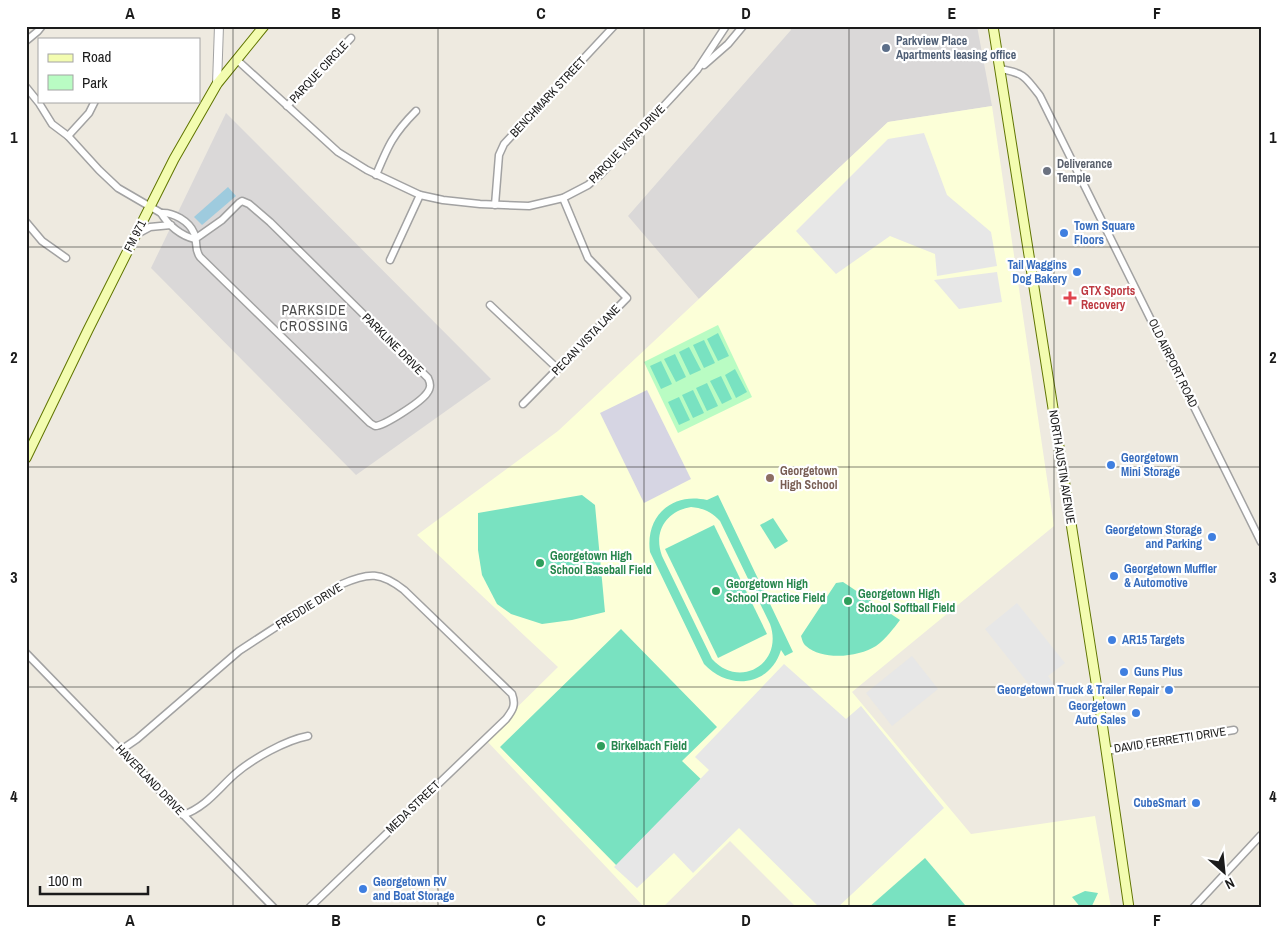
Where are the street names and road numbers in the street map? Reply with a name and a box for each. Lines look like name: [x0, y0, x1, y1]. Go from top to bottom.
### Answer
street label: PARQUE CIRCLE: [286, 37, 352, 107]
street label: BENCHMARK STREET: [507, 53, 589, 141]
street label: PARQUE VISTA DRIVE: [585, 101, 669, 187]
street label: FM 971: [120, 217, 150, 255]
street label: PECAN VISTA LANE: [548, 301, 624, 379]
street label: PARKLINE DRIVE: [359, 310, 427, 378]
street label: OLD AIRPORT ROAD: [1145, 316, 1201, 410]
street label: NORTH AUSTIN AVENUE: [1045, 409, 1079, 525]
street label: FREDDIE DRIVE: [273, 579, 345, 633]
street label: DAVID FERRETTI DRIVE: [1113, 723, 1227, 757]
street label: HAVERLAND DRIVE: [112, 741, 188, 819]
street label: MEDA STREET: [382, 777, 444, 837]

